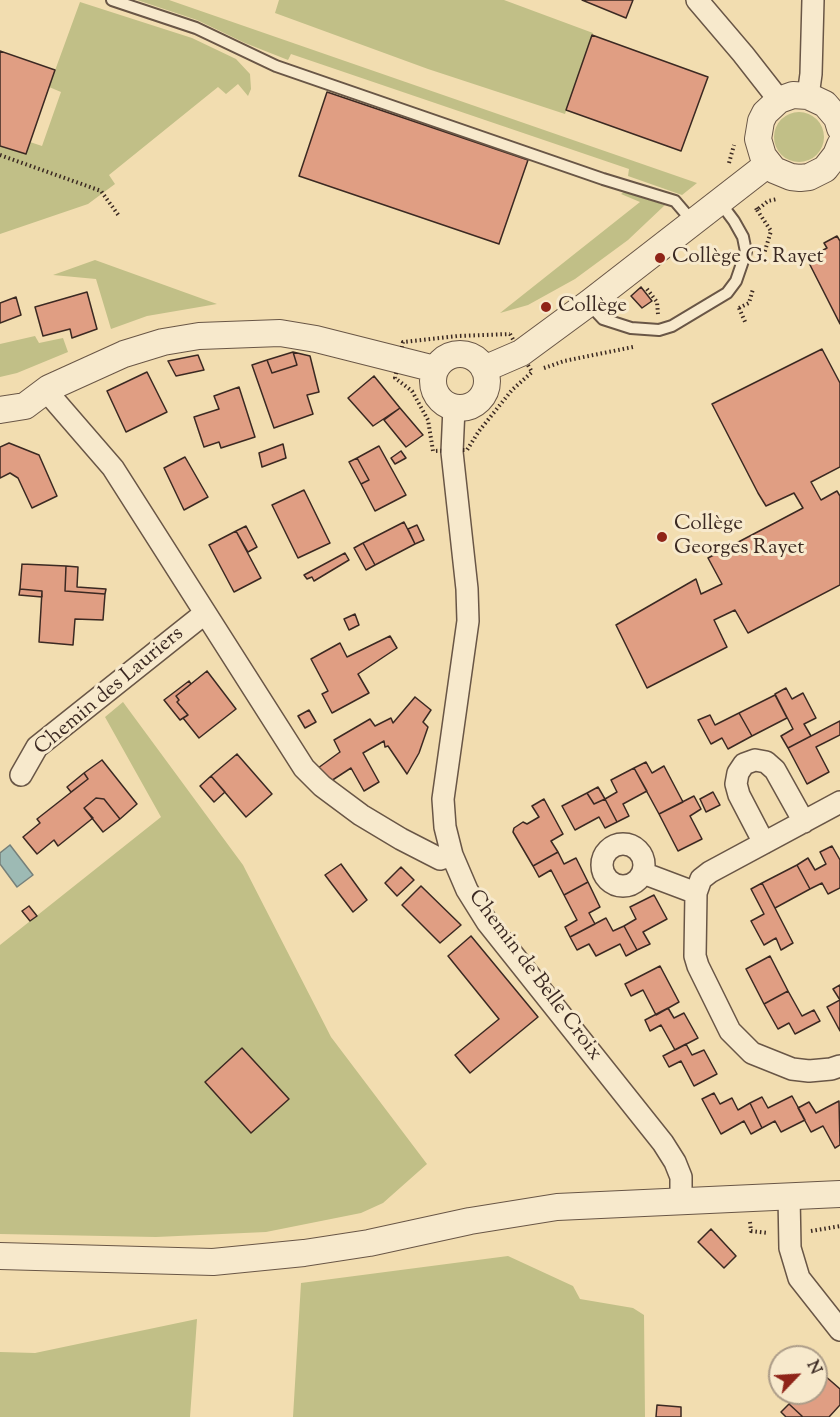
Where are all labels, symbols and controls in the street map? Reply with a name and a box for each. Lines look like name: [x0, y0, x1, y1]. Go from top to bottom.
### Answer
place label: Collège G. Rayet: [672, 245, 824, 271]
marker: Collège G. Rayet: [653, 251, 667, 265]
place label: Collège: [558, 294, 627, 320]
marker: Collège: [539, 300, 553, 314]
place label: Collège Georges Rayet: [674, 512, 804, 562]
marker: Collège Georges Rayet: [655, 530, 669, 544]
street label: Chemin des Lauriers: [30, 622, 190, 762]
street label: Chemin de Belle Croix: [462, 886, 606, 1066]
north arrow: [768, 1345, 828, 1405]
text: N: [800, 1357, 826, 1379]

